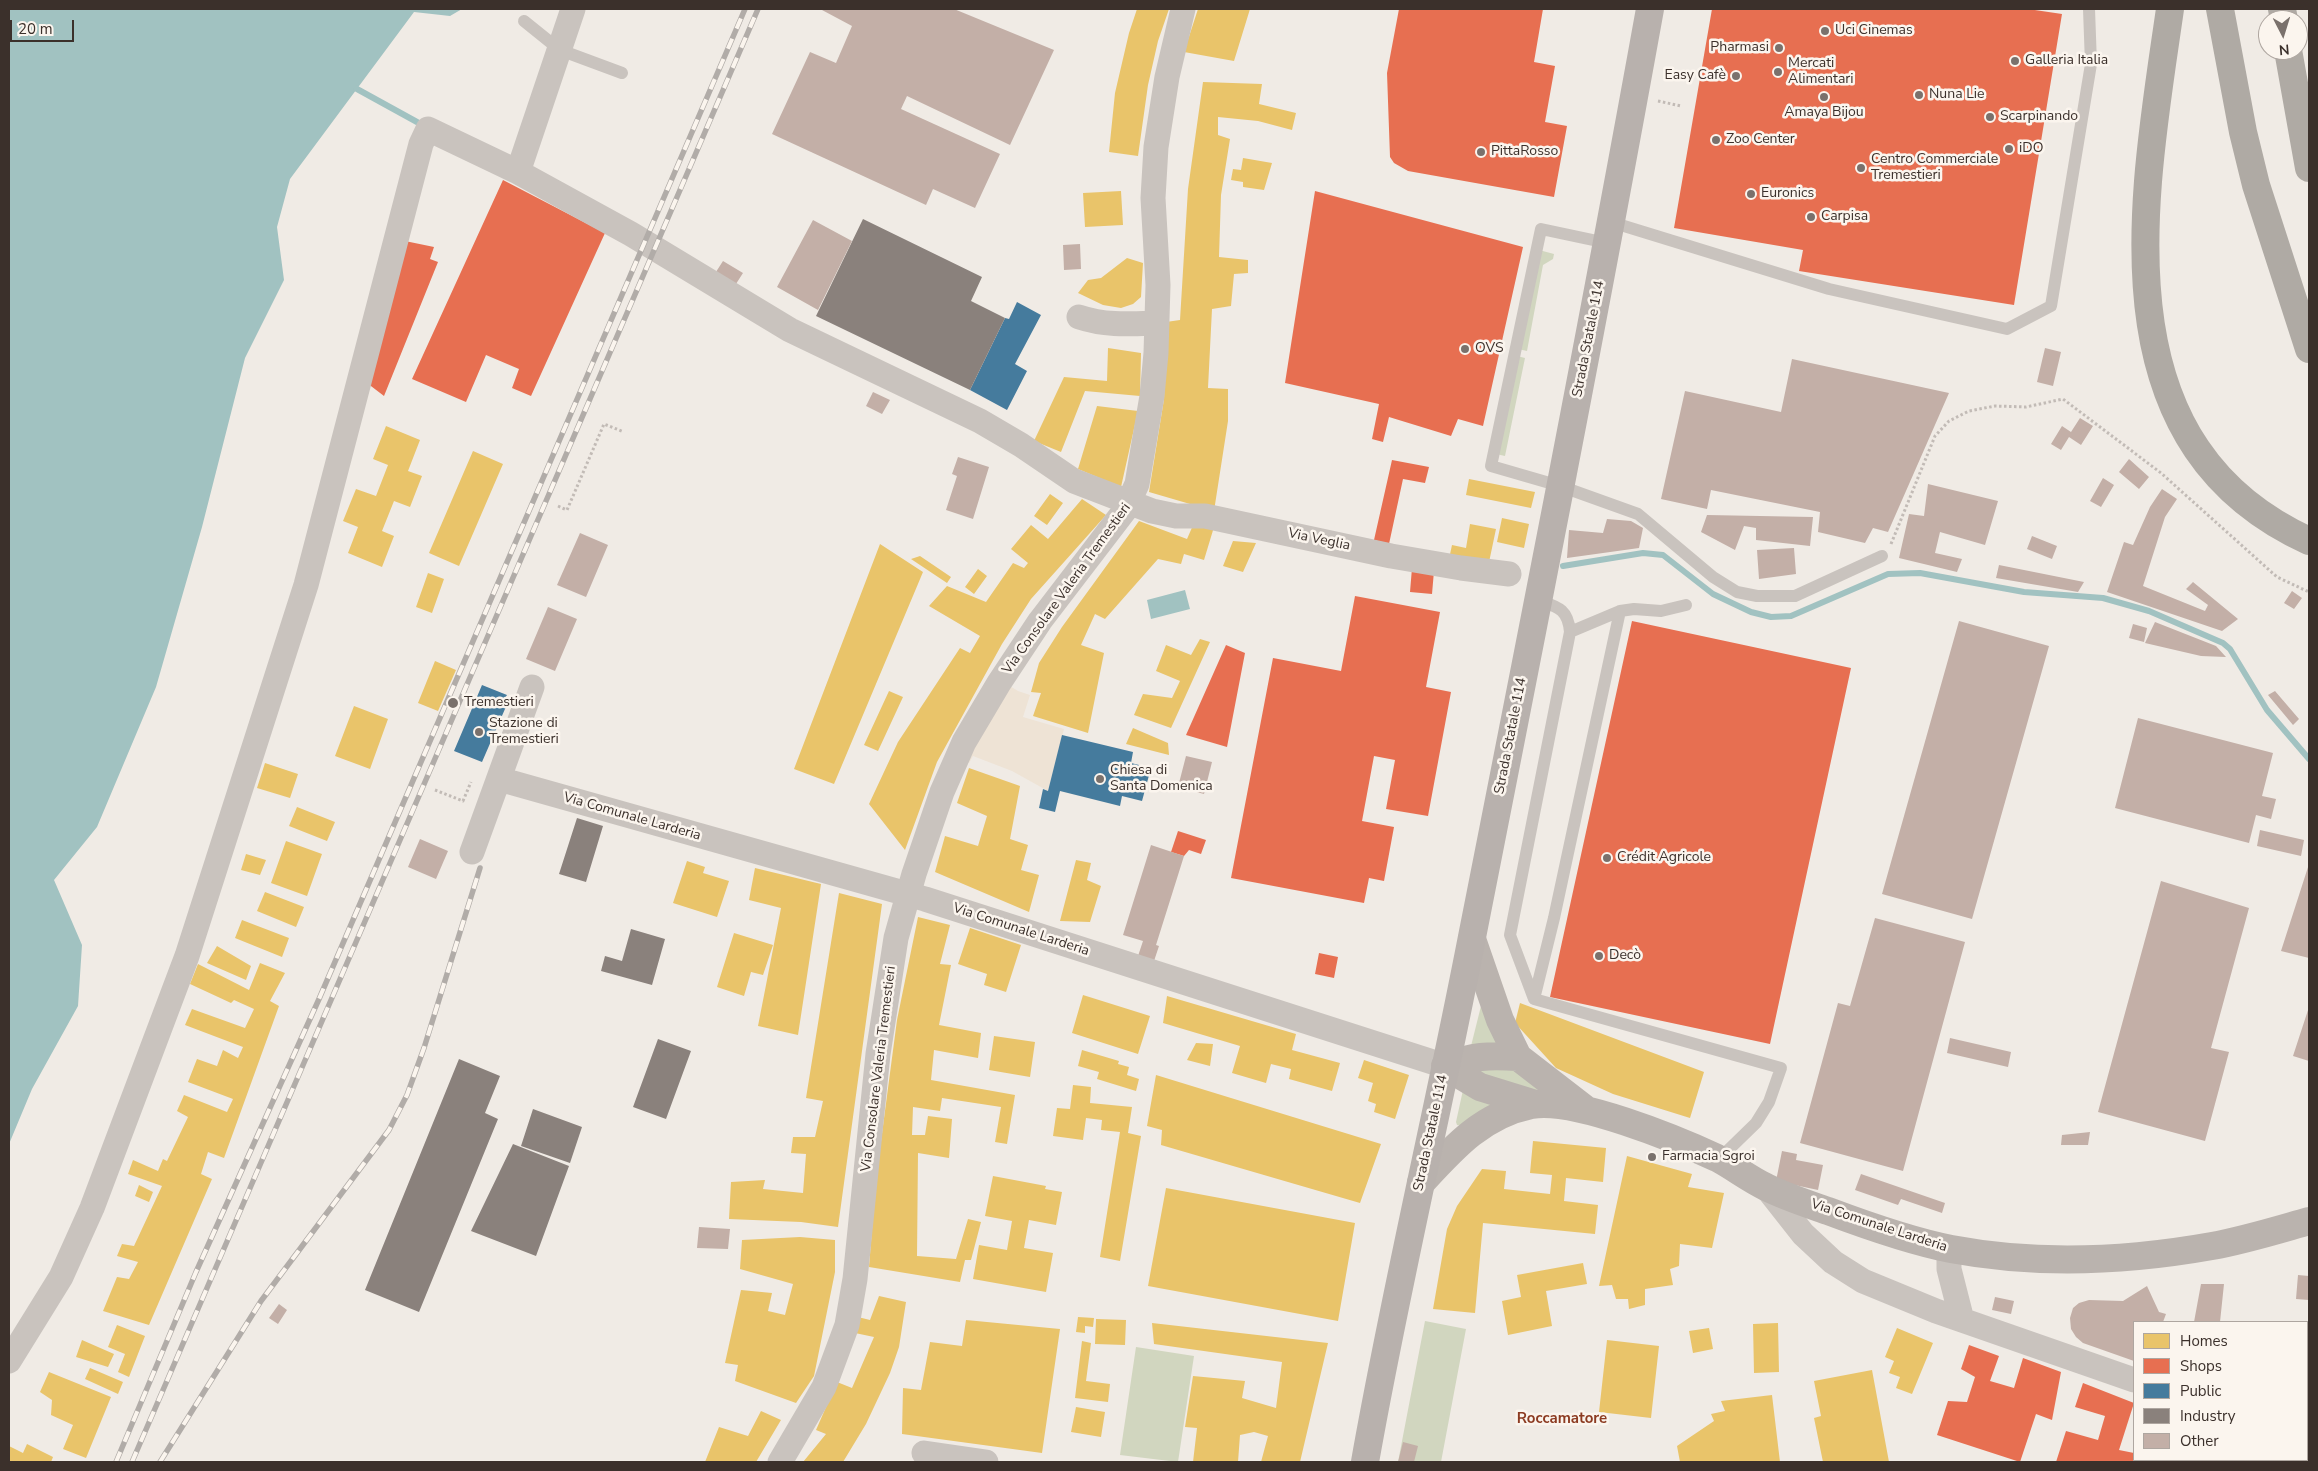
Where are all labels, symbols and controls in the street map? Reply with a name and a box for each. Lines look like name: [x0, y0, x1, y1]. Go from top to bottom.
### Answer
scale bar: [12, 10, 76, 42]
north arrow: [2258, 10, 2308, 60]
text: 20 m: [18, 19, 53, 39]
place label: Uci Cinemas: [1835, 23, 1913, 39]
marker: Uci Cinemas: [1819, 25, 1831, 37]
place label: Pharmasi: [1710, 40, 1769, 56]
text: N: [2278, 40, 2290, 59]
marker: Pharmasi: [1773, 42, 1785, 54]
place label: Galleria Italia: [2025, 53, 2108, 69]
marker: Galleria Italia: [2009, 55, 2021, 67]
place label: Mercati Alimentari: [1788, 56, 1854, 88]
marker: Mercati Alimentari: [1772, 66, 1784, 78]
place label: Easy Cafè: [1665, 68, 1726, 84]
marker: Easy Cafè: [1730, 70, 1742, 82]
place label: Nuna Lie: [1929, 87, 1984, 103]
marker: Nuna Lie: [1913, 89, 1925, 101]
marker: Amaya Bijou: [1818, 91, 1830, 103]
place label: Amaya Bijou: [1784, 105, 1864, 121]
place label: Scarpinando: [2000, 109, 2078, 125]
marker: Scarpinando: [1984, 111, 1996, 123]
place label: Zoo Center: [1726, 132, 1795, 148]
marker: Zoo Center: [1710, 134, 1722, 146]
place label: iDO: [2019, 141, 2043, 157]
marker: iDO: [2003, 143, 2015, 155]
place label: PittaRosso: [1491, 144, 1558, 160]
marker: PittaRosso: [1475, 146, 1487, 158]
place label: Centro Commerciale Tremestieri: [1871, 152, 1998, 184]
marker: Centro Commerciale Tremestieri: [1855, 162, 1867, 174]
place label: Euronics: [1761, 186, 1814, 202]
marker: Euronics: [1745, 188, 1757, 200]
place label: Carpisa: [1821, 209, 1868, 225]
marker: Carpisa: [1805, 211, 1817, 223]
street label: Strada Statale 114: [1569, 279, 1609, 399]
place label: OVS: [1475, 341, 1504, 357]
marker: OVS: [1459, 343, 1471, 355]
street label: Via Consolare Valeria Tremestieri: [999, 500, 1135, 678]
street label: Via Veglia: [1286, 525, 1352, 555]
street label: Strada Statale 114: [1491, 676, 1531, 796]
place label: Tremestieri: [464, 695, 534, 711]
marker: Tremestieri: [446, 696, 460, 710]
place label: Stazione di Tremestieri: [489, 716, 559, 749]
marker: Stazione di Tremestieri: [473, 726, 485, 738]
place label: Chiesa di Santa Domenica: [1110, 763, 1213, 796]
marker: Chiesa di Santa Domenica: [1094, 773, 1106, 785]
street label: Via Comunale Larderia: [561, 789, 703, 845]
place label: Crédit Agricole: [1617, 850, 1711, 866]
marker: Crédit Agricole: [1601, 852, 1613, 864]
street label: Via Comunale Larderia: [951, 900, 1091, 960]
place label: Decò: [1609, 948, 1641, 964]
marker: Decò: [1593, 950, 1605, 962]
street label: Via Consolare Valeria Tremestieri: [858, 965, 900, 1173]
street label: Strada Statale 114: [1410, 1073, 1452, 1193]
place label: Farmacia Sgroi: [1662, 1149, 1755, 1165]
marker: Farmacia Sgroi: [1646, 1151, 1658, 1163]
street label: Via Comunale Larderia: [1809, 1196, 1949, 1256]
legend: [2133, 1321, 2308, 1461]
text: Homes: [2180, 1331, 2228, 1351]
text: Shops: [2180, 1356, 2222, 1376]
text: Public: [2180, 1381, 2221, 1401]
text: Industry: [2180, 1406, 2235, 1426]
district label: Roccamatore: [1517, 1410, 1607, 1428]
text: Other: [2180, 1431, 2219, 1451]

